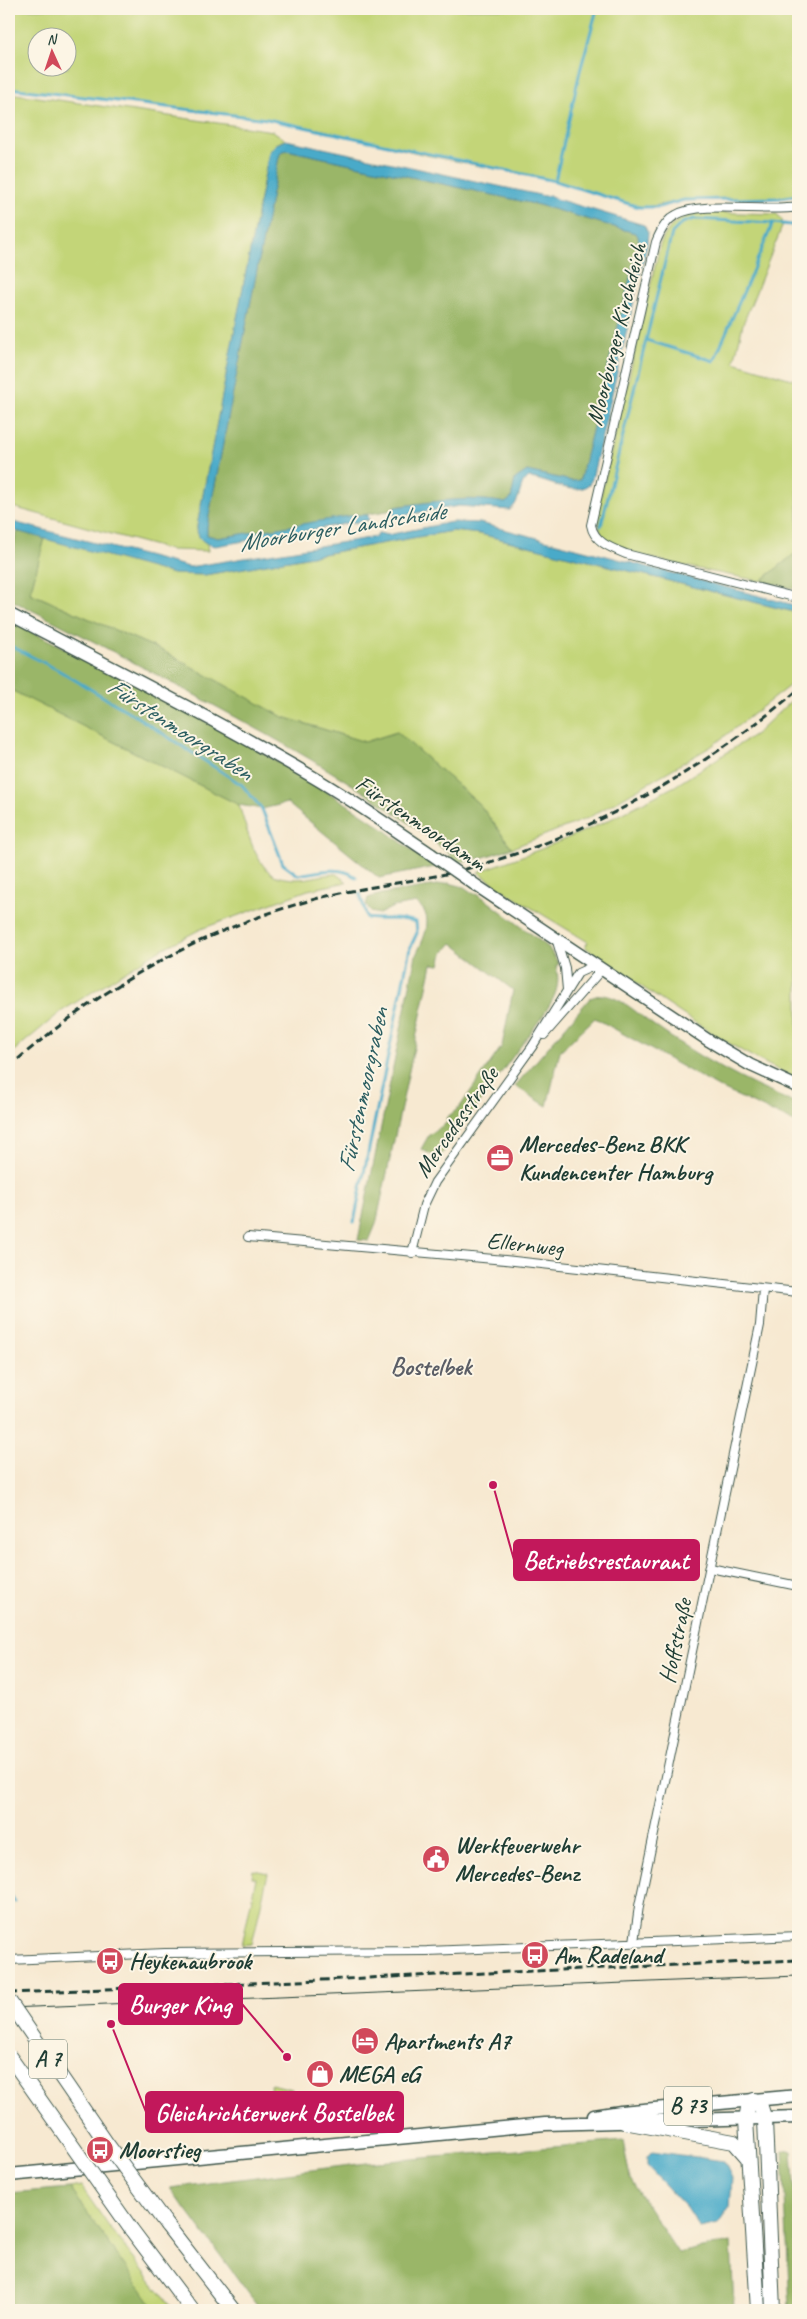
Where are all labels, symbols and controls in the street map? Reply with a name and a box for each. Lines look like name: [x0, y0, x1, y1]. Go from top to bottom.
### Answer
north arrow: [28, 28, 78, 78]
text: N: [47, 31, 58, 48]
street label: Moorburger Kirchdeich: [579, 238, 653, 428]
water label: Moorburger Landscheide: [237, 494, 451, 559]
water label: Fürstenmoorgraben: [101, 670, 260, 789]
street label: Fürstenmoordamm: [350, 768, 493, 878]
water label: Fürstenmoorgraben: [330, 1003, 396, 1175]
street label: Mercedesstraße: [407, 1059, 506, 1183]
place label: Mercedes-Benz BKK Kundencenter Hamburg: [519, 1129, 714, 1187]
office icon: Mercedes-Benz BKK Kundencenter Hamburg: [485, 1143, 515, 1173]
street label: Ellernweg: [485, 1225, 566, 1263]
district label: Bostelbek: [391, 1351, 474, 1383]
callout: Betriebsrestaurant: [514, 1540, 699, 1580]
text: Betriebsrestaurant: [523, 1545, 692, 1577]
street label: Hoffstraße: [651, 1594, 699, 1686]
place label: Werkfeuerwehr Mercedes-Benz: [455, 1830, 581, 1888]
public building icon: Werkfeuerwehr Mercedes-Benz: [421, 1844, 451, 1874]
bus stop icon: Am Radeland: [520, 1940, 550, 1970]
place label: Am Radeland: [554, 1940, 666, 1970]
bus stop icon: Heykenaubrook: [95, 1946, 125, 1976]
place label: Heykenaubrook: [129, 1946, 253, 1976]
callout: Burger King: [119, 1984, 242, 2024]
text: Burger King: [129, 1989, 234, 2021]
hotel icon: Apartments A7: [350, 2026, 380, 2056]
place label: Apartments A7: [384, 2026, 513, 2056]
road number: A 7: [29, 2040, 67, 2078]
shop icon: MEGA eG: [305, 2059, 335, 2089]
place label: MEGA eG: [339, 2059, 423, 2089]
road number: B 73: [664, 2086, 712, 2126]
callout: Gleichrichterwerk Bostelbek: [146, 2092, 403, 2132]
text: Gleichrichterwerk Bostelbek: [155, 2097, 395, 2129]
bus stop icon: Moorstieg: [85, 2135, 115, 2165]
place label: Moorstieg: [119, 2135, 203, 2165]

